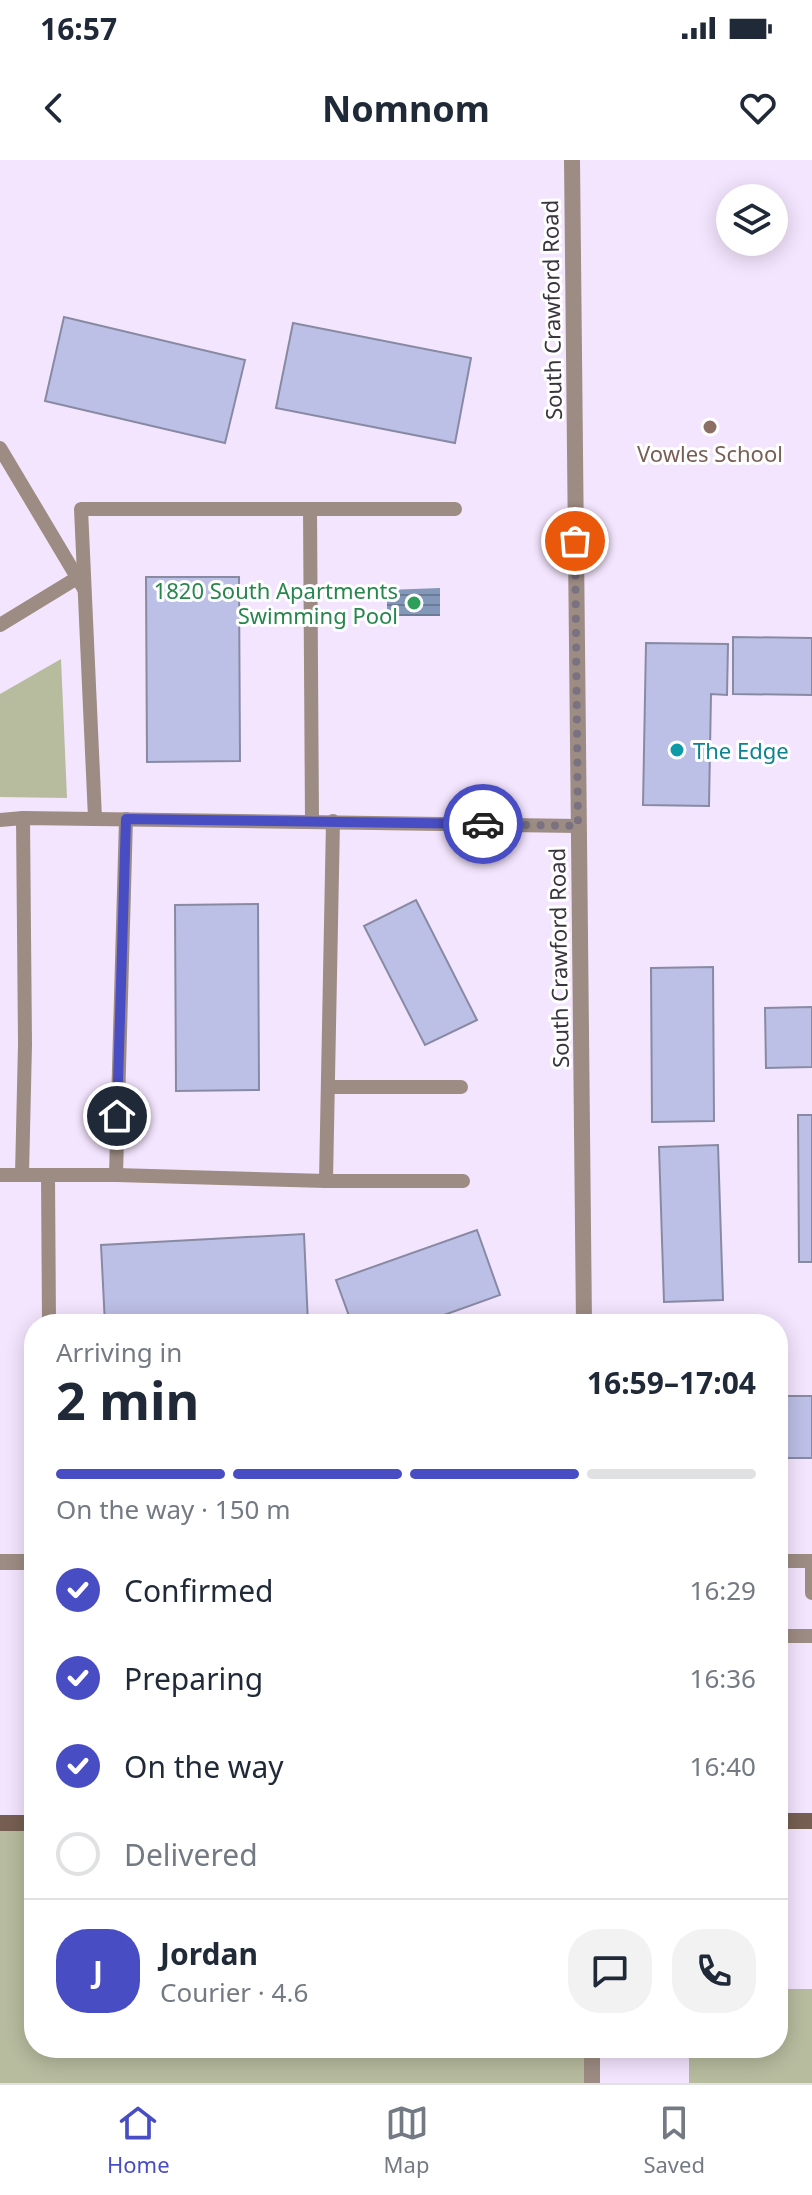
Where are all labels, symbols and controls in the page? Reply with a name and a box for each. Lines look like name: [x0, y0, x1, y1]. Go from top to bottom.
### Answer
text: 16:57: [40, 8, 117, 49]
text: Nomnom: [322, 84, 490, 133]
icon: back: [32, 86, 76, 130]
icon: heart: [736, 86, 780, 130]
map controls: [716, 184, 788, 256]
button: layers: [716, 184, 788, 256]
street label: South Crawford Road: [534, 200, 568, 420]
marker: Vowles School: [701, 418, 719, 436]
place label: Vowles School: [637, 438, 783, 468]
pin: [541, 507, 609, 575]
icon: bag: [553, 519, 597, 563]
place label: 1820 South Apartments Swimming Pool: [154, 575, 398, 630]
marker: 1820 South Apartments Swimming Pool: [405, 594, 423, 612]
place label: The Edge: [693, 735, 789, 765]
marker: The Edge: [668, 741, 686, 759]
courier: [443, 784, 523, 864]
icon: car: [461, 802, 505, 846]
street label: South Crawford Road: [541, 848, 575, 1068]
pin: [83, 1082, 151, 1150]
icon: home: [95, 1094, 139, 1138]
text: Arriving in: [56, 1334, 182, 1370]
text: 16:59–17:04: [587, 1362, 756, 1403]
text: 2 min: [56, 1364, 199, 1435]
text: On the way · 150 m: [56, 1491, 290, 1527]
icon: check: [56, 1568, 100, 1612]
text: Confirmed: [124, 1570, 274, 1611]
text: 16:29: [690, 1572, 756, 1608]
icon: check: [56, 1656, 100, 1700]
text: Preparing: [124, 1658, 263, 1699]
text: 16:36: [690, 1660, 756, 1696]
icon: check: [56, 1744, 100, 1788]
text: On the way: [124, 1746, 284, 1787]
text: 16:40: [690, 1748, 756, 1784]
text: Delivered: [124, 1834, 258, 1875]
button: chat: [568, 1929, 652, 2013]
button: phone: [672, 1929, 756, 2013]
text: Jordan: [160, 1933, 258, 1974]
text: J: [93, 1951, 103, 1992]
text: Courier · 4.6: [160, 1974, 308, 2010]
tab: Home: [107, 2101, 170, 2179]
tab: Map: [384, 2101, 429, 2179]
tab: Saved: [643, 2101, 705, 2179]

